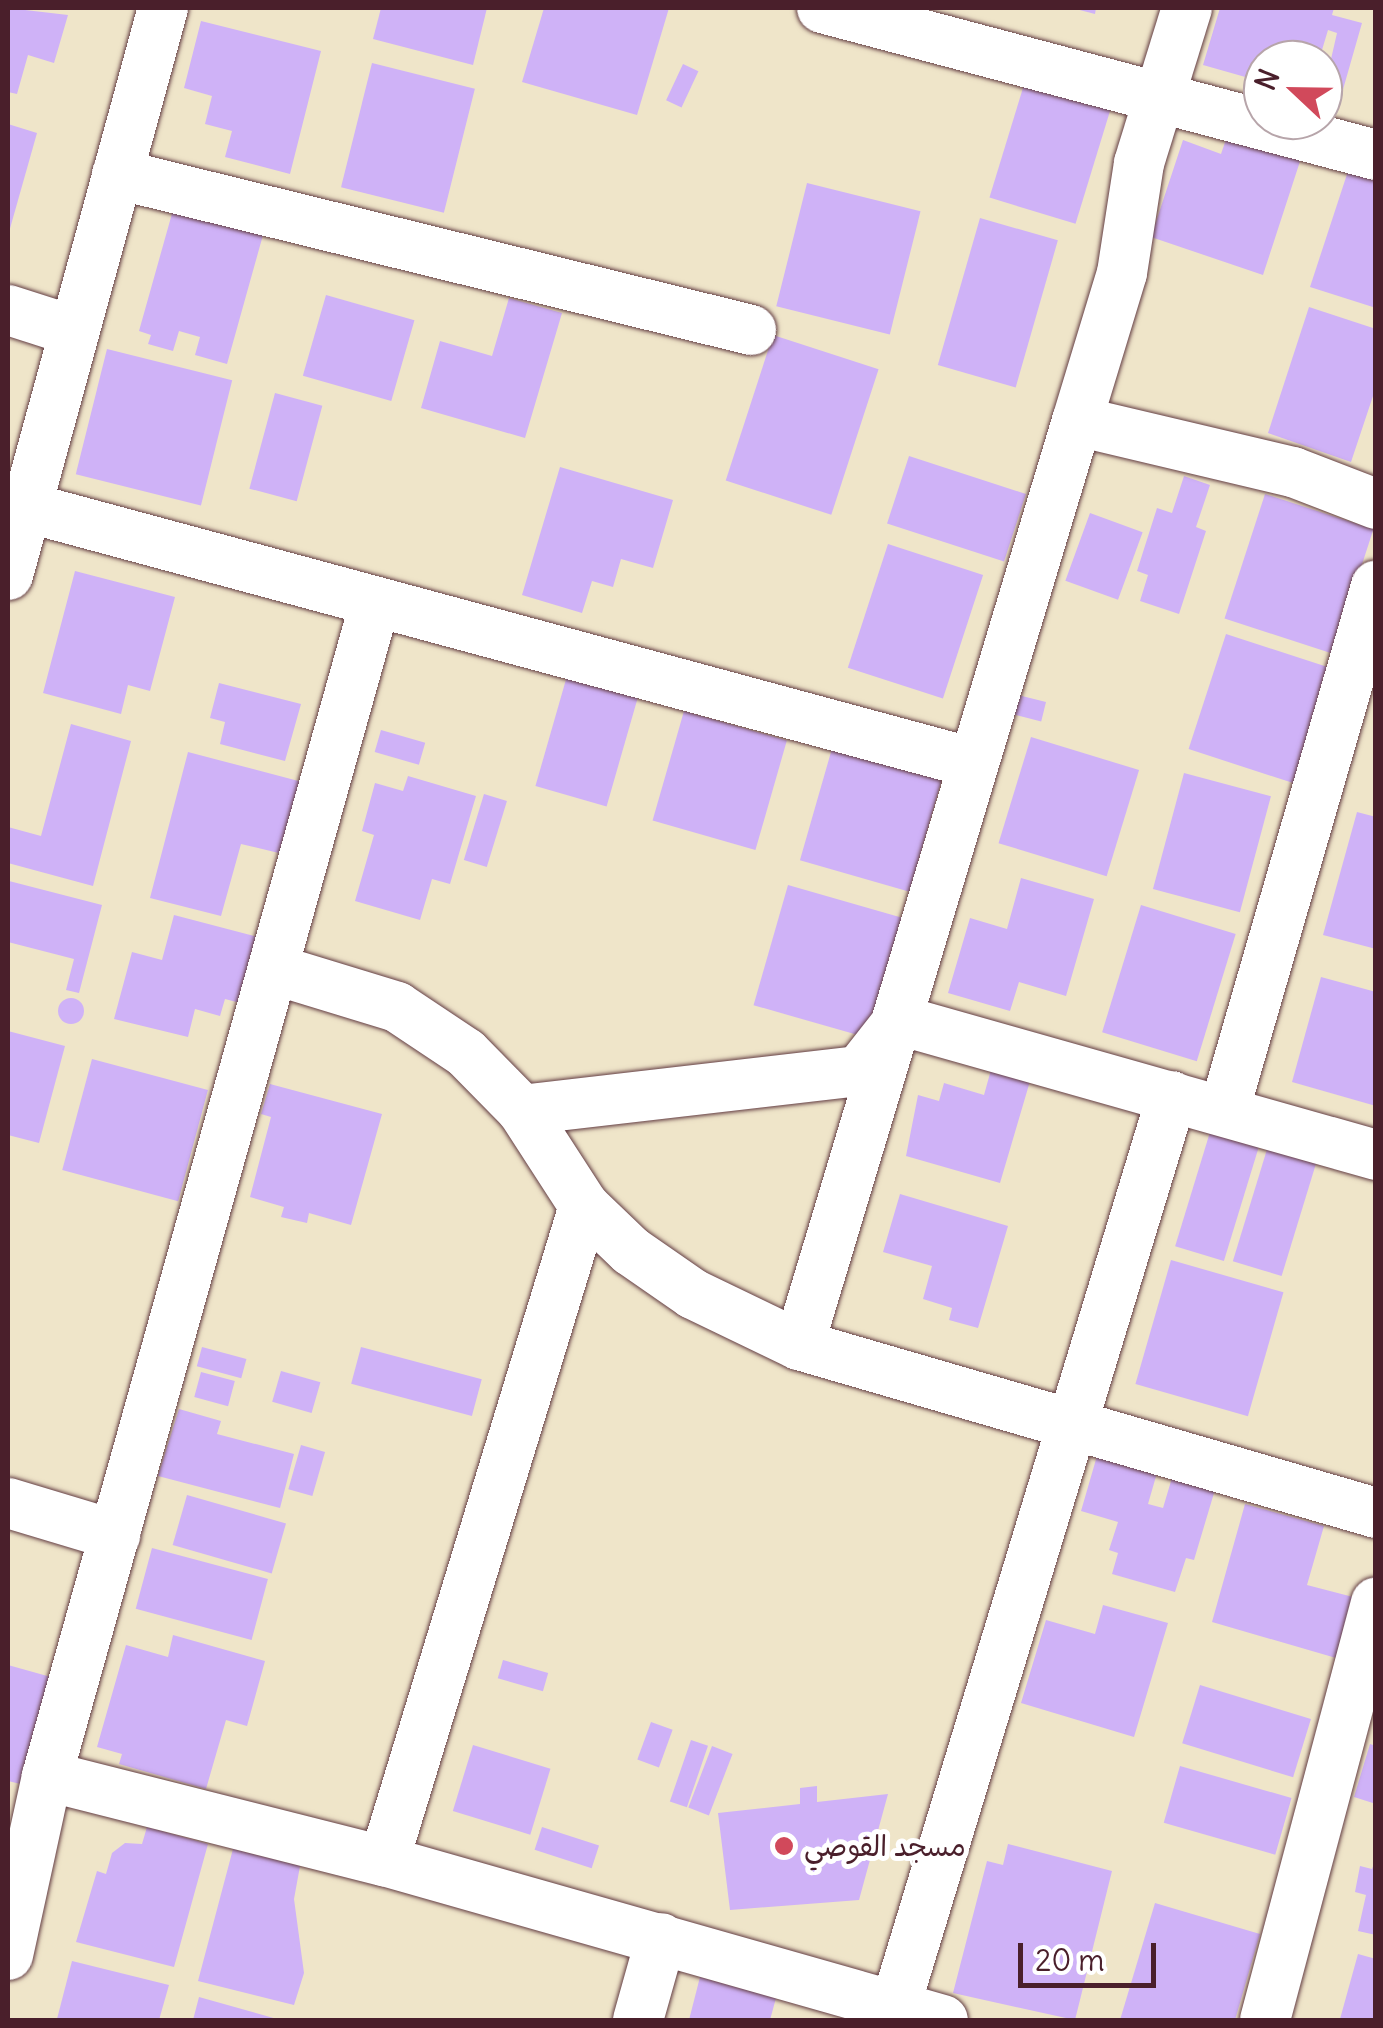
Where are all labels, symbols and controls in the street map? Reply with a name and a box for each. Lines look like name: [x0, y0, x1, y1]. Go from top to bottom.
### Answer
north arrow: [1243, 40, 1343, 140]
text: N: [1247, 64, 1287, 95]
place label: مسجد القوصي: [804, 1829, 966, 1863]
marker: مسجد القوصي: [773, 1835, 795, 1857]
scale bar: [1023, 1923, 1160, 1985]
text: 20 m: [1035, 1941, 1105, 1979]

